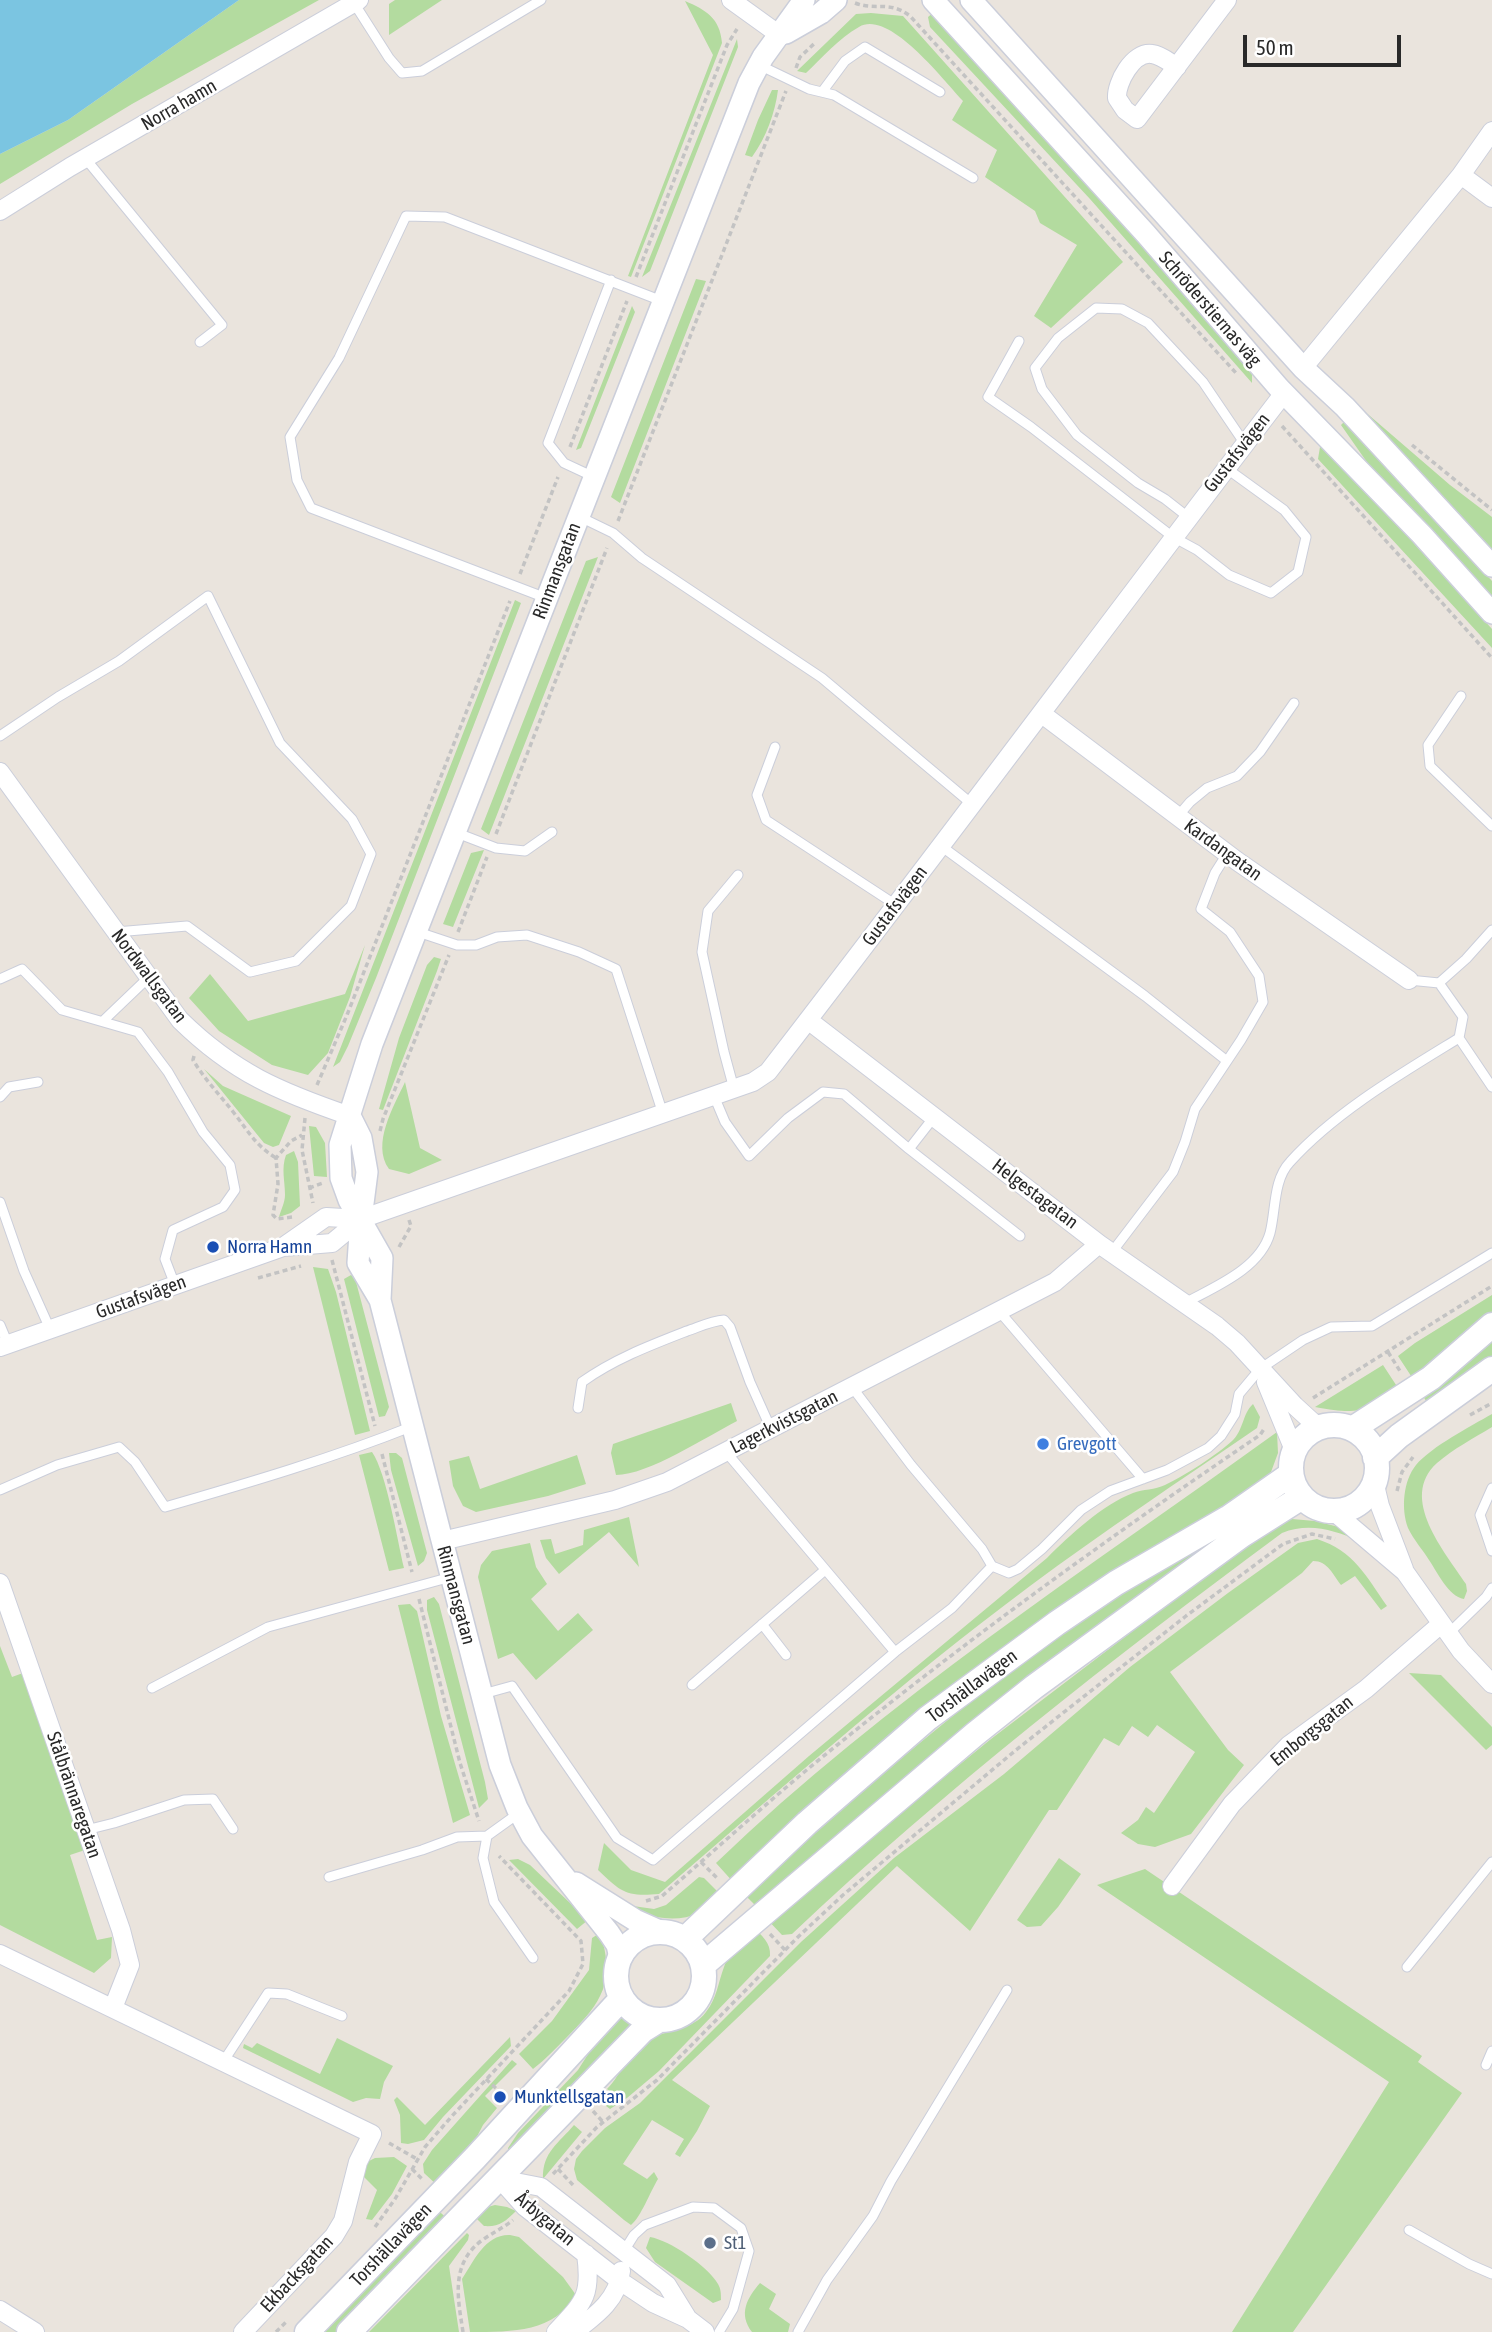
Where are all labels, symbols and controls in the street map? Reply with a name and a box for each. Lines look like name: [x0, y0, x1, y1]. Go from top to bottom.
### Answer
scale bar: [1247, 21, 1404, 65]
text: 50 m: [1256, 35, 1294, 59]
street label: Norra hamn: [137, 74, 221, 136]
street label: Schröderstiernas väg: [1154, 247, 1266, 371]
street label: Gustafsvägen: [1199, 409, 1275, 497]
street label: Rinmansgatan: [528, 519, 586, 623]
street label: Kardangatan: [1180, 814, 1266, 886]
street label: Gustafsvägen: [858, 861, 932, 951]
street label: Nordwallsgatan: [106, 925, 192, 1027]
street label: Helgestagatan: [987, 1154, 1083, 1234]
place label: Norra Hamn: [227, 1236, 312, 1258]
marker: Norra Hamn: [205, 1239, 221, 1255]
street label: Gustafsvägen: [93, 1270, 189, 1324]
street label: Lagerkvistsgatan: [726, 1385, 842, 1459]
place label: Grevgott: [1057, 1433, 1117, 1455]
marker: Grevgott: [1035, 1436, 1051, 1452]
street label: Rinmansgatan: [432, 1543, 480, 1647]
street label: Torshällavägen: [922, 1645, 1022, 1727]
street label: Emborgsgatan: [1266, 1691, 1358, 1771]
street label: Stålbrännaregatan: [42, 1729, 106, 1861]
place label: Munktellsgatan: [514, 2086, 624, 2108]
marker: Munktellsgatan: [492, 2089, 508, 2105]
street label: Årbygatan: [510, 2187, 580, 2251]
street label: Torshällavägen: [345, 2198, 437, 2292]
street label: Ekbacksgatan: [256, 2231, 338, 2317]
place label: St1: [724, 2232, 746, 2254]
marker: St1: [702, 2235, 718, 2251]

